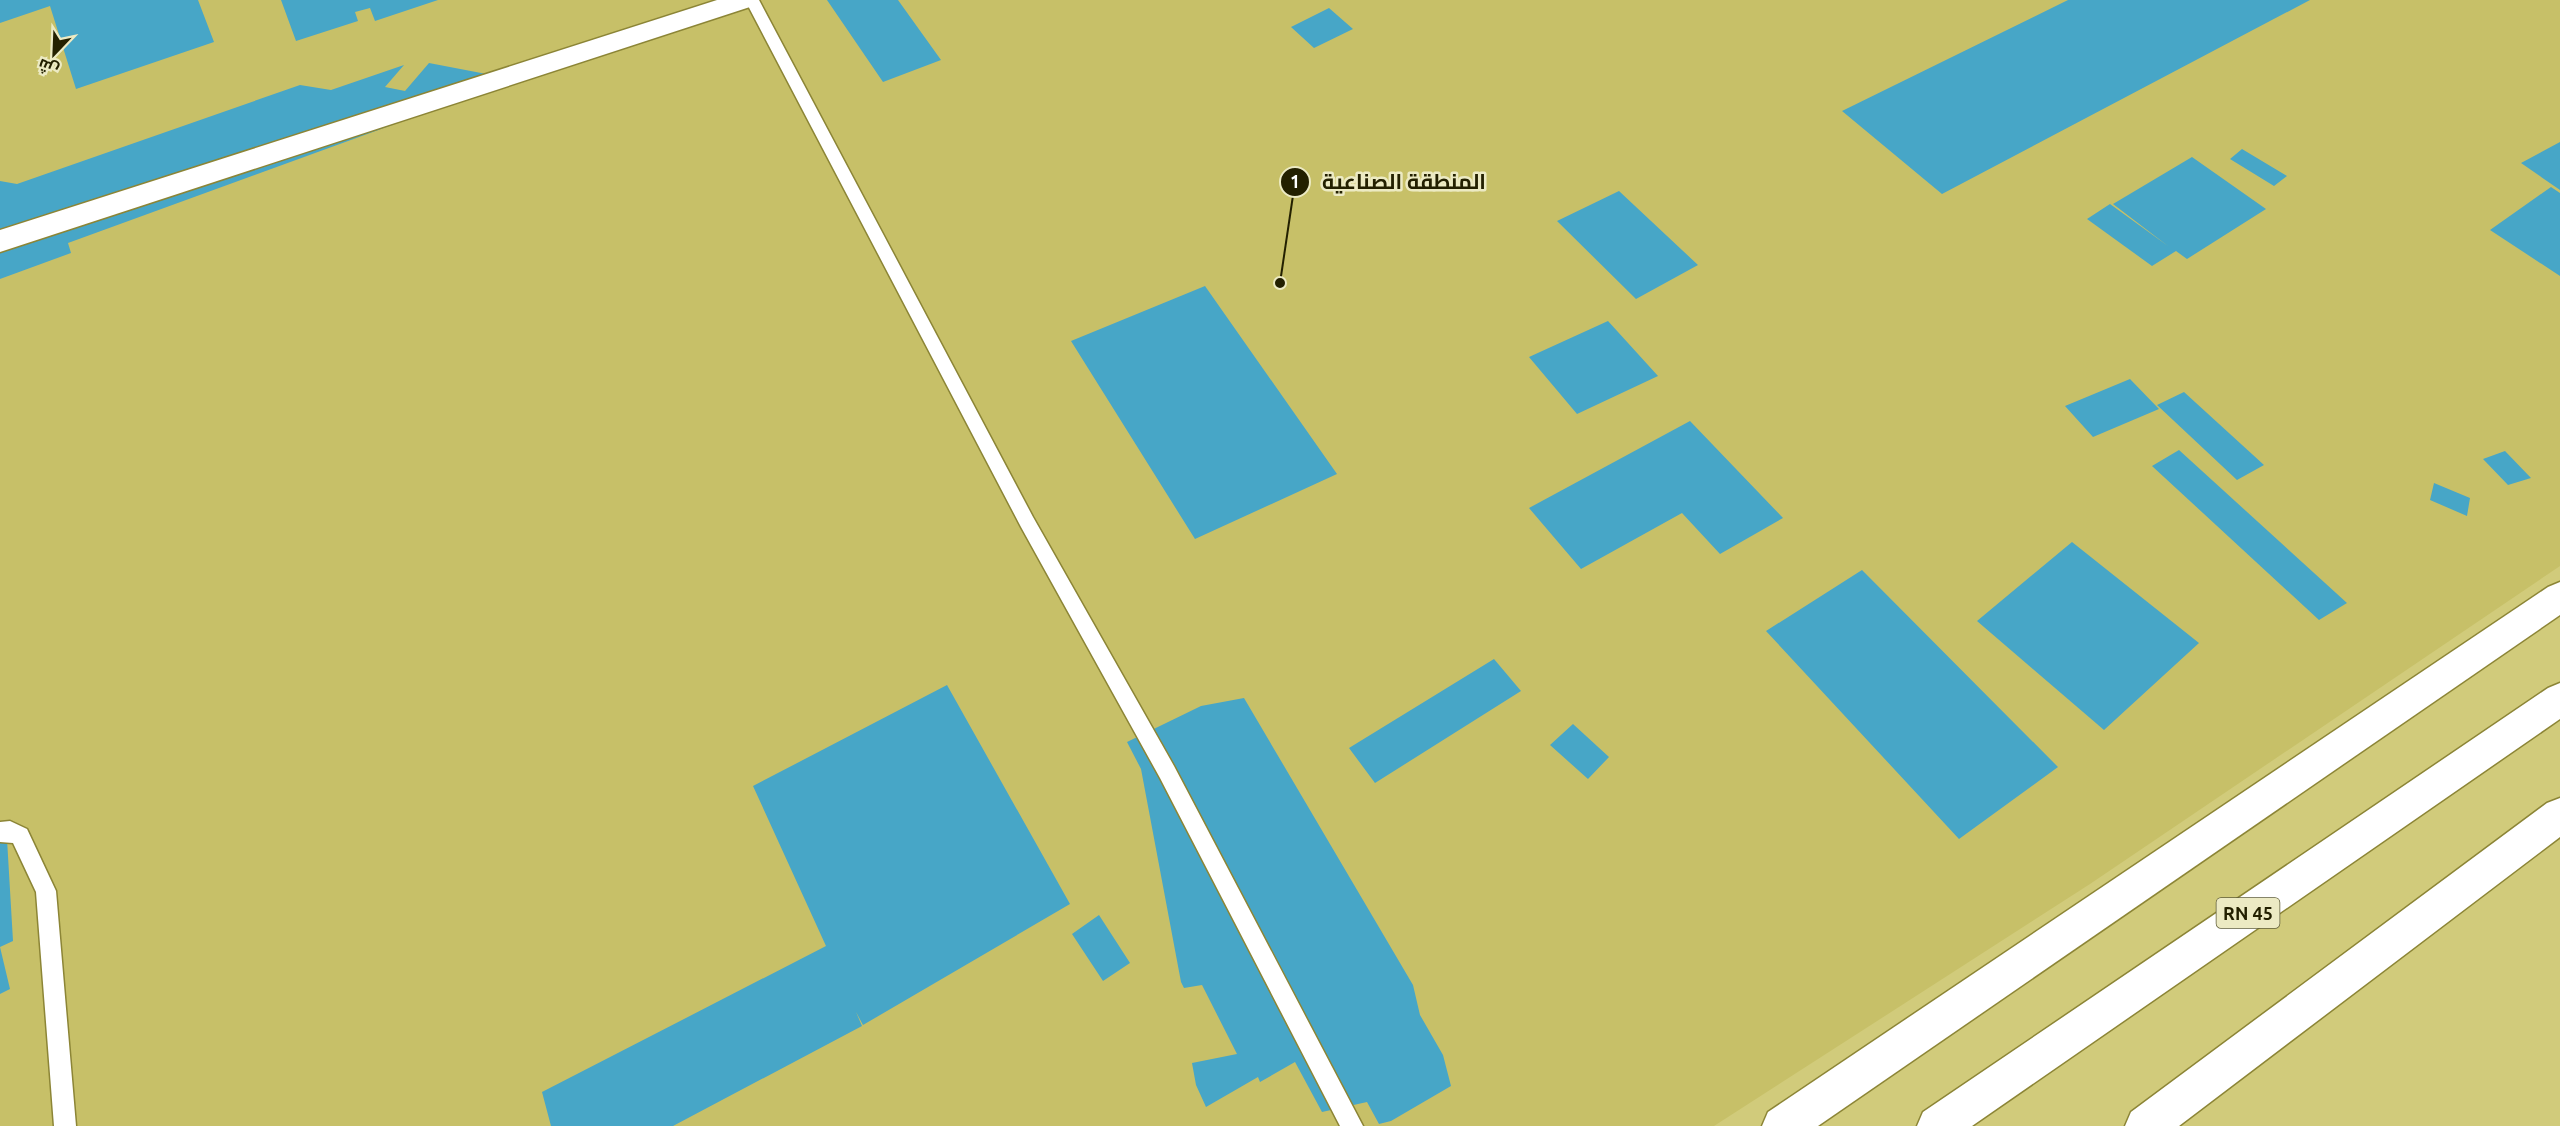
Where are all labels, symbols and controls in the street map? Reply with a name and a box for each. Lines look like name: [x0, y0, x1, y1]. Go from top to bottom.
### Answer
north arrow: [24, 24, 84, 84]
text: ش: [35, 55, 61, 80]
callout: المنطقة الصناعية: [1280, 162, 1498, 201]
text: المنطقة الصناعية: [1322, 169, 1486, 194]
text: 1: [1290, 171, 1300, 191]
road number: RN 45: [2216, 898, 2280, 928]

